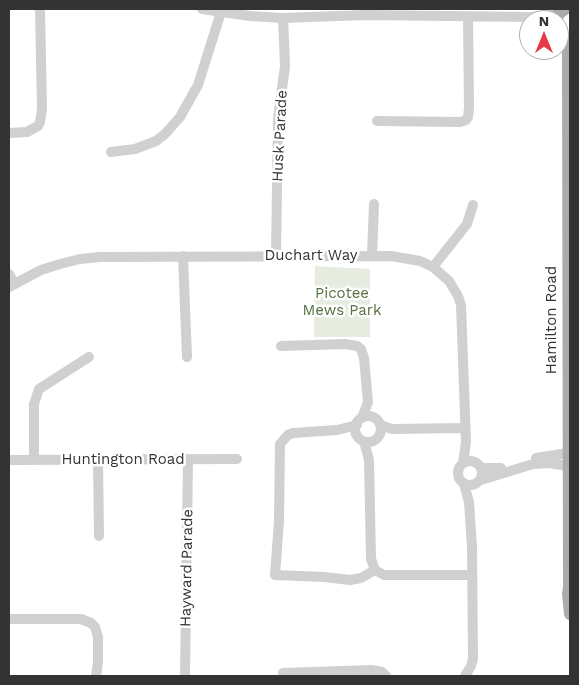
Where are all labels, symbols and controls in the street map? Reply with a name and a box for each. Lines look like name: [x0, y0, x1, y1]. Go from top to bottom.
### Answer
north arrow: [519, 10, 569, 60]
text: N: [539, 13, 549, 29]
street label: Husk Parade: [269, 90, 291, 182]
street label: Duchart Way: [265, 247, 357, 265]
street label: Hamilton Road: [543, 266, 561, 374]
park label: Picotee Mews Park: [303, 285, 381, 320]
street label: Huntington Road: [61, 451, 185, 469]
street label: Hayward Parade: [177, 509, 197, 627]

